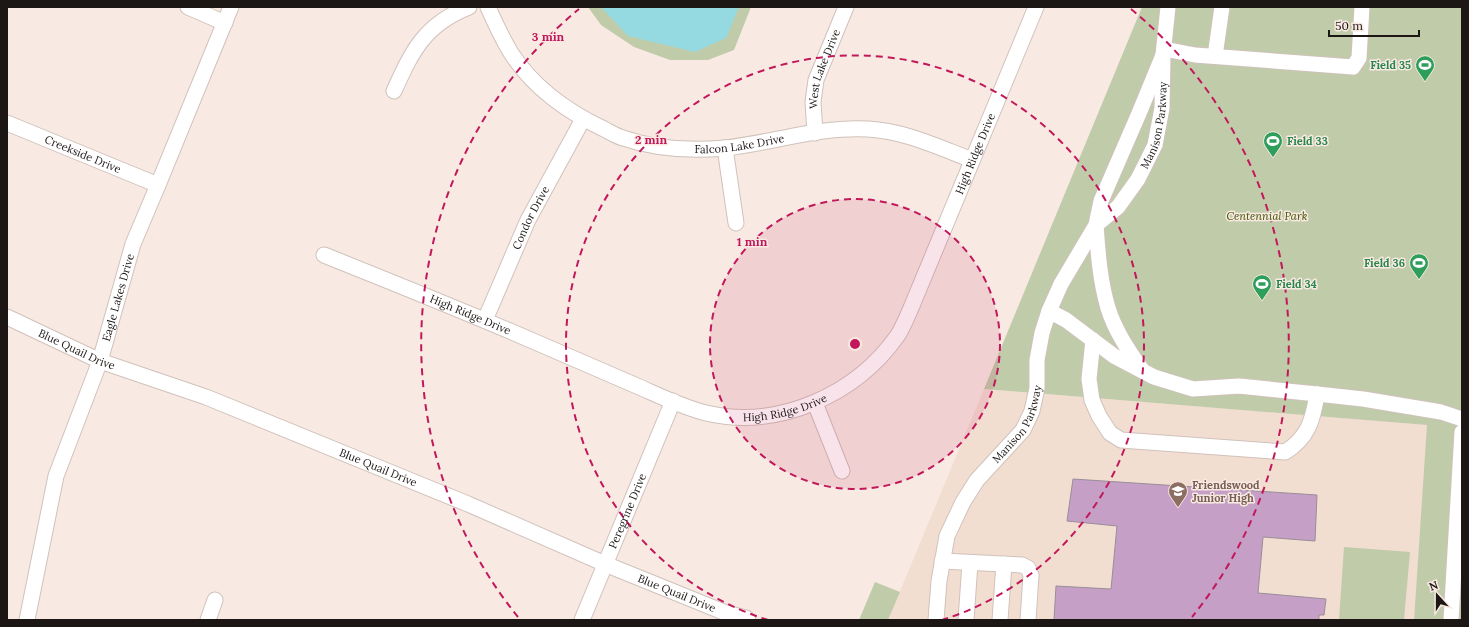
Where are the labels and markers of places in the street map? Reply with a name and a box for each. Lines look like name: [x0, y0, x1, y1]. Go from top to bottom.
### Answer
sports icon: Field 35: [1414, 54, 1436, 82]
place label: Field 35: [1370, 58, 1411, 72]
sports icon: Field 33: [1262, 130, 1284, 158]
place label: Field 33: [1287, 134, 1328, 148]
sports icon: Field 36: [1408, 252, 1430, 280]
place label: Field 36: [1364, 256, 1405, 270]
sports icon: Field 34: [1251, 273, 1273, 301]
place label: Field 34: [1276, 277, 1317, 291]
centre of rings: [848, 337, 862, 351]
place label: Friendswood Junior High: [1192, 478, 1260, 505]
school or university icon: Friendswood Junior High: [1167, 480, 1189, 508]

